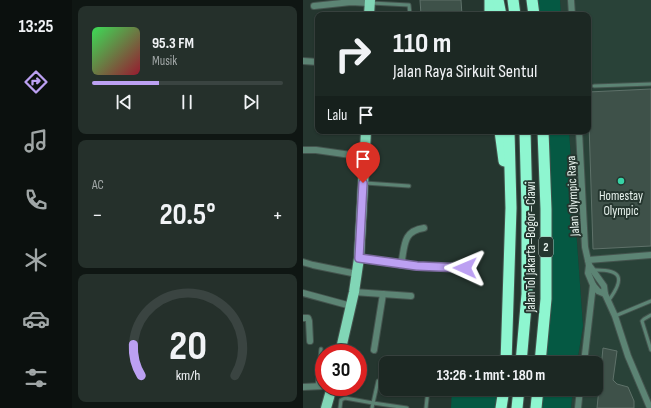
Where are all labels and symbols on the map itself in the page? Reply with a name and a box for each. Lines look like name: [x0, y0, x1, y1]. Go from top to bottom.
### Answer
pin: [346, 142, 380, 183]
street label: Jalan Olympic Raya: [563, 155, 583, 238]
marker: Homestay Olympic: [616, 176, 626, 186]
street label: Jalan Tol Jakarta–Bogor–Ciawi: [523, 182, 539, 313]
place label: Homestay Olympic: [599, 188, 643, 219]
road number: 2: [539, 237, 553, 257]
position arrow: [444, 247, 486, 289]
speed limit sign: 30: [315, 344, 367, 396]

